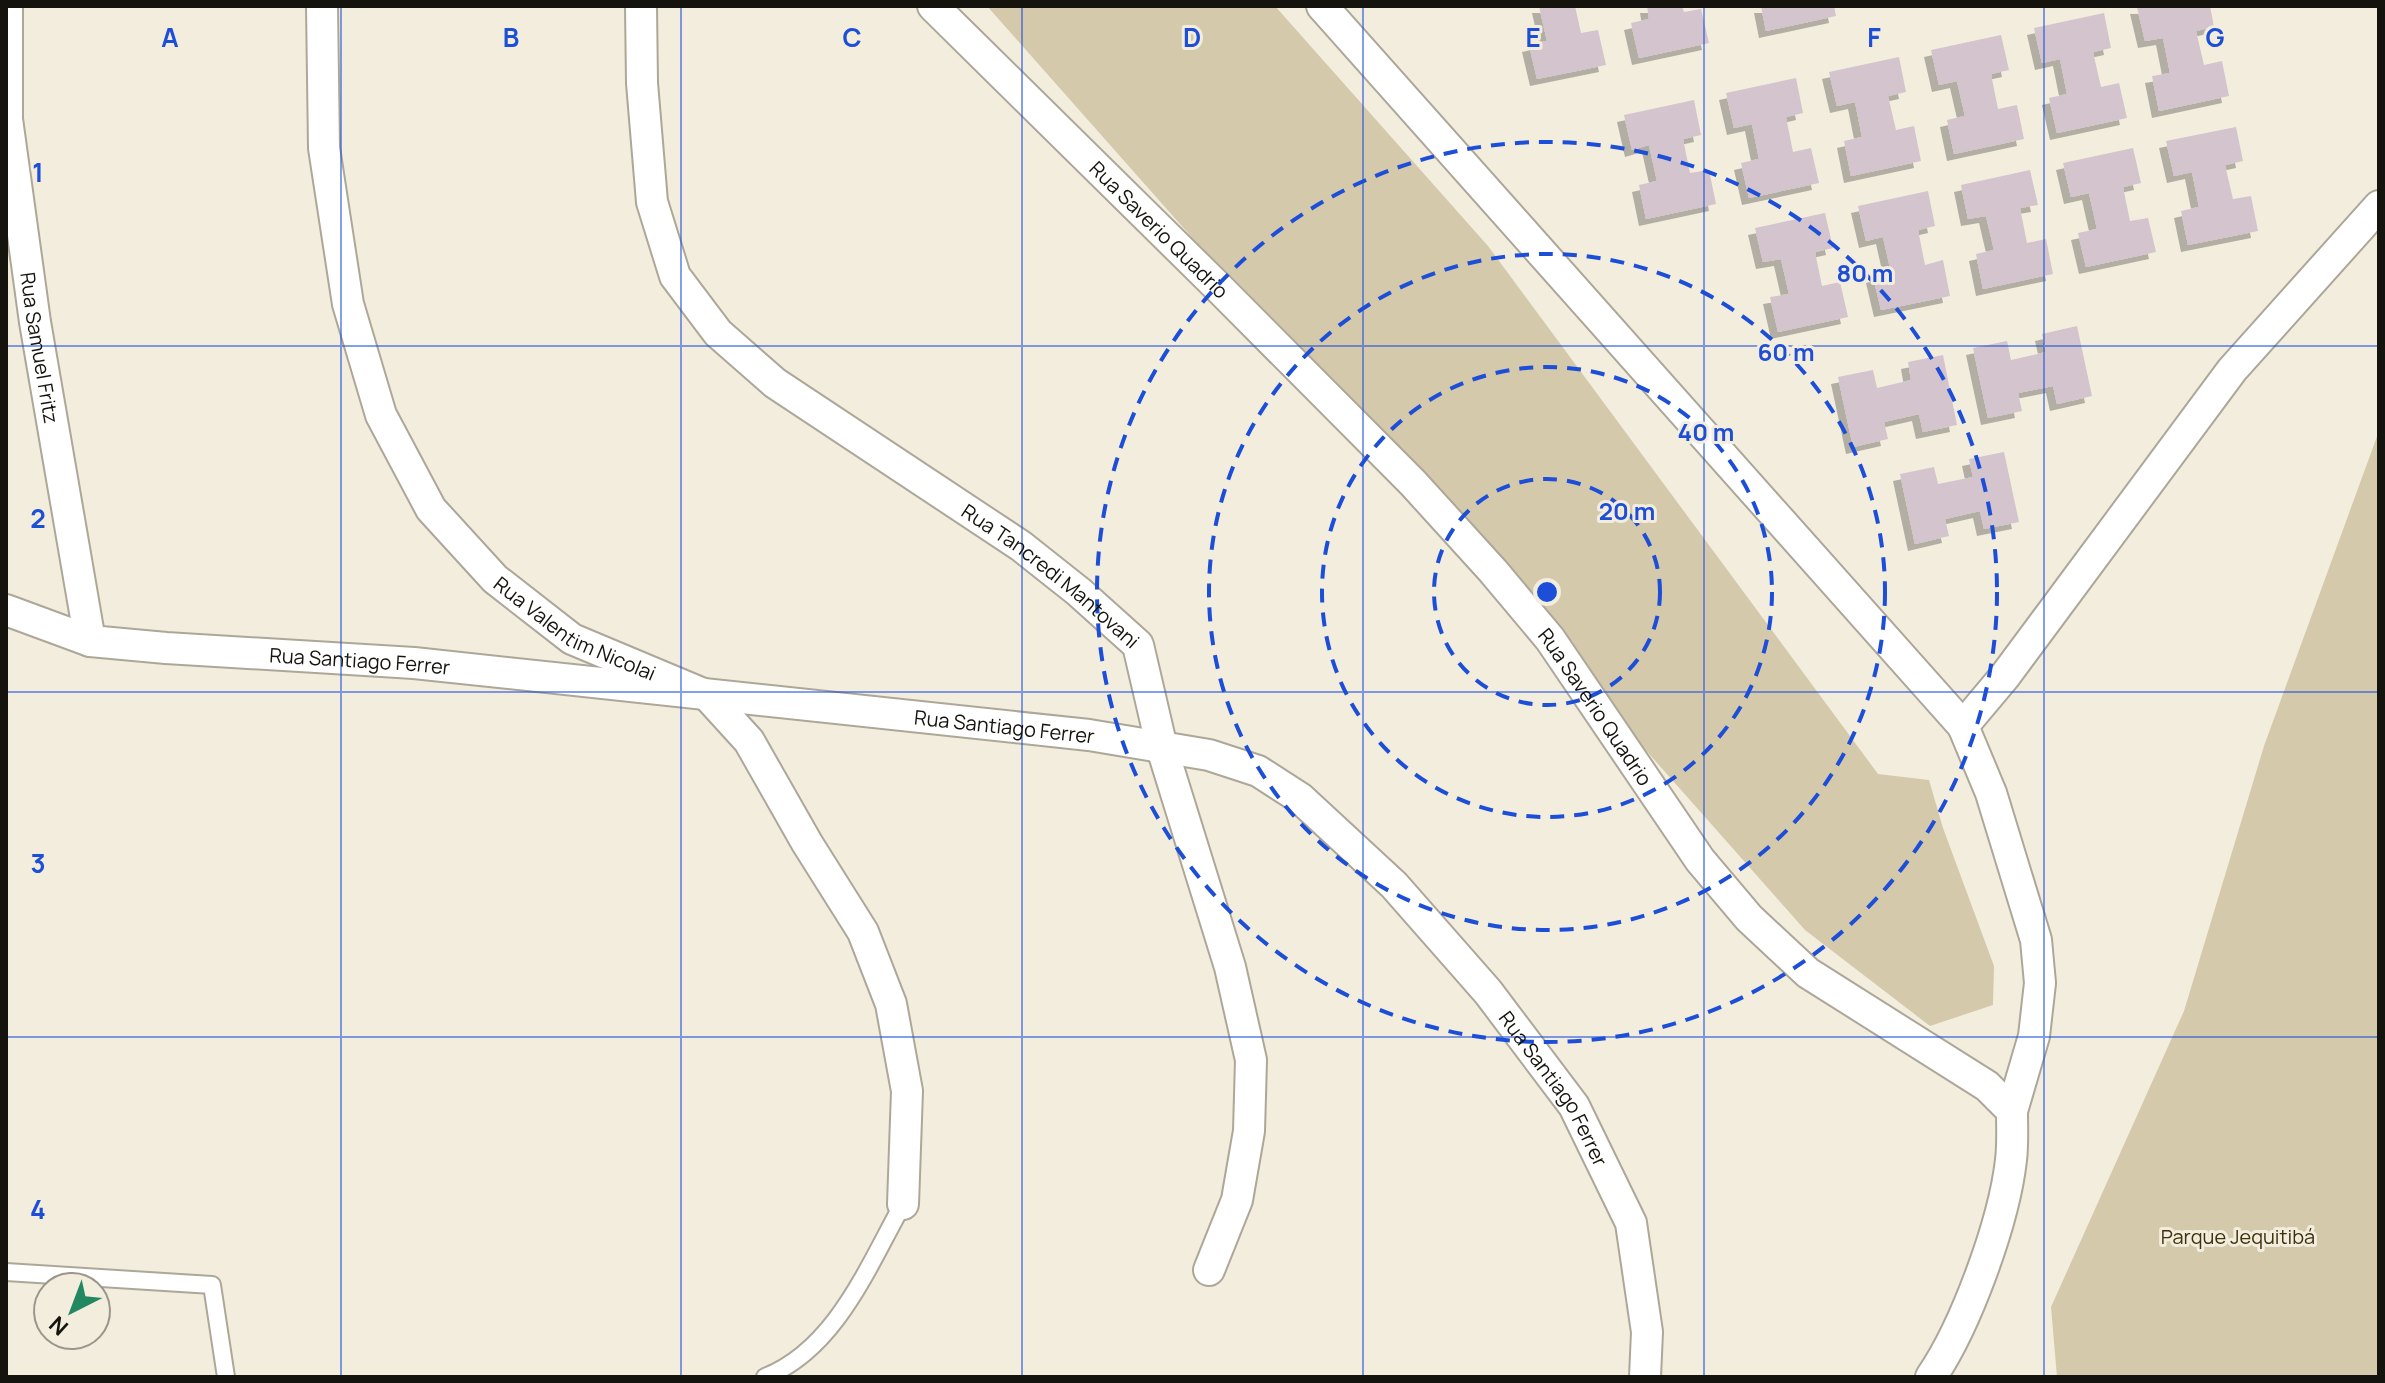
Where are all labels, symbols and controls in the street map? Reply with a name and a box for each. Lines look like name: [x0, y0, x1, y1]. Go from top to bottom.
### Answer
text: A: [161, 19, 179, 55]
text: B: [503, 19, 519, 55]
text: C: [842, 19, 862, 55]
text: D: [1183, 19, 1201, 55]
text: E: [1525, 19, 1541, 55]
text: F: [1867, 19, 1881, 55]
text: G: [2205, 19, 2225, 55]
text: 1: [32, 154, 44, 190]
street label: Rua Saverio Quadrio: [1084, 155, 1235, 304]
text: 80 m: [1837, 256, 1893, 289]
street label: Rua Samuel Fritz: [15, 270, 66, 425]
text: 60 m: [1757, 335, 1815, 368]
text: 40 m: [1678, 415, 1734, 448]
text: 20 m: [1599, 494, 1655, 527]
street label: Rua Tancredi Mantovani: [957, 497, 1146, 654]
text: 2: [30, 500, 46, 536]
street label: Rua Valentim Nicolai: [489, 570, 660, 686]
centre of rings: [1533, 578, 1561, 606]
street label: Rua Saverio Quadrio: [1533, 622, 1659, 791]
street label: Rua Santiago Ferrer: [269, 641, 451, 680]
street label: Rua Santiago Ferrer: [913, 703, 1097, 749]
text: 3: [30, 845, 46, 881]
street label: Rua Santiago Ferrer: [1493, 1005, 1615, 1170]
text: 4: [30, 1191, 46, 1227]
park label: Parque Jequitibá: [2161, 1223, 2315, 1250]
north arrow: [32, 1271, 112, 1351]
text: N: [43, 1309, 75, 1342]

